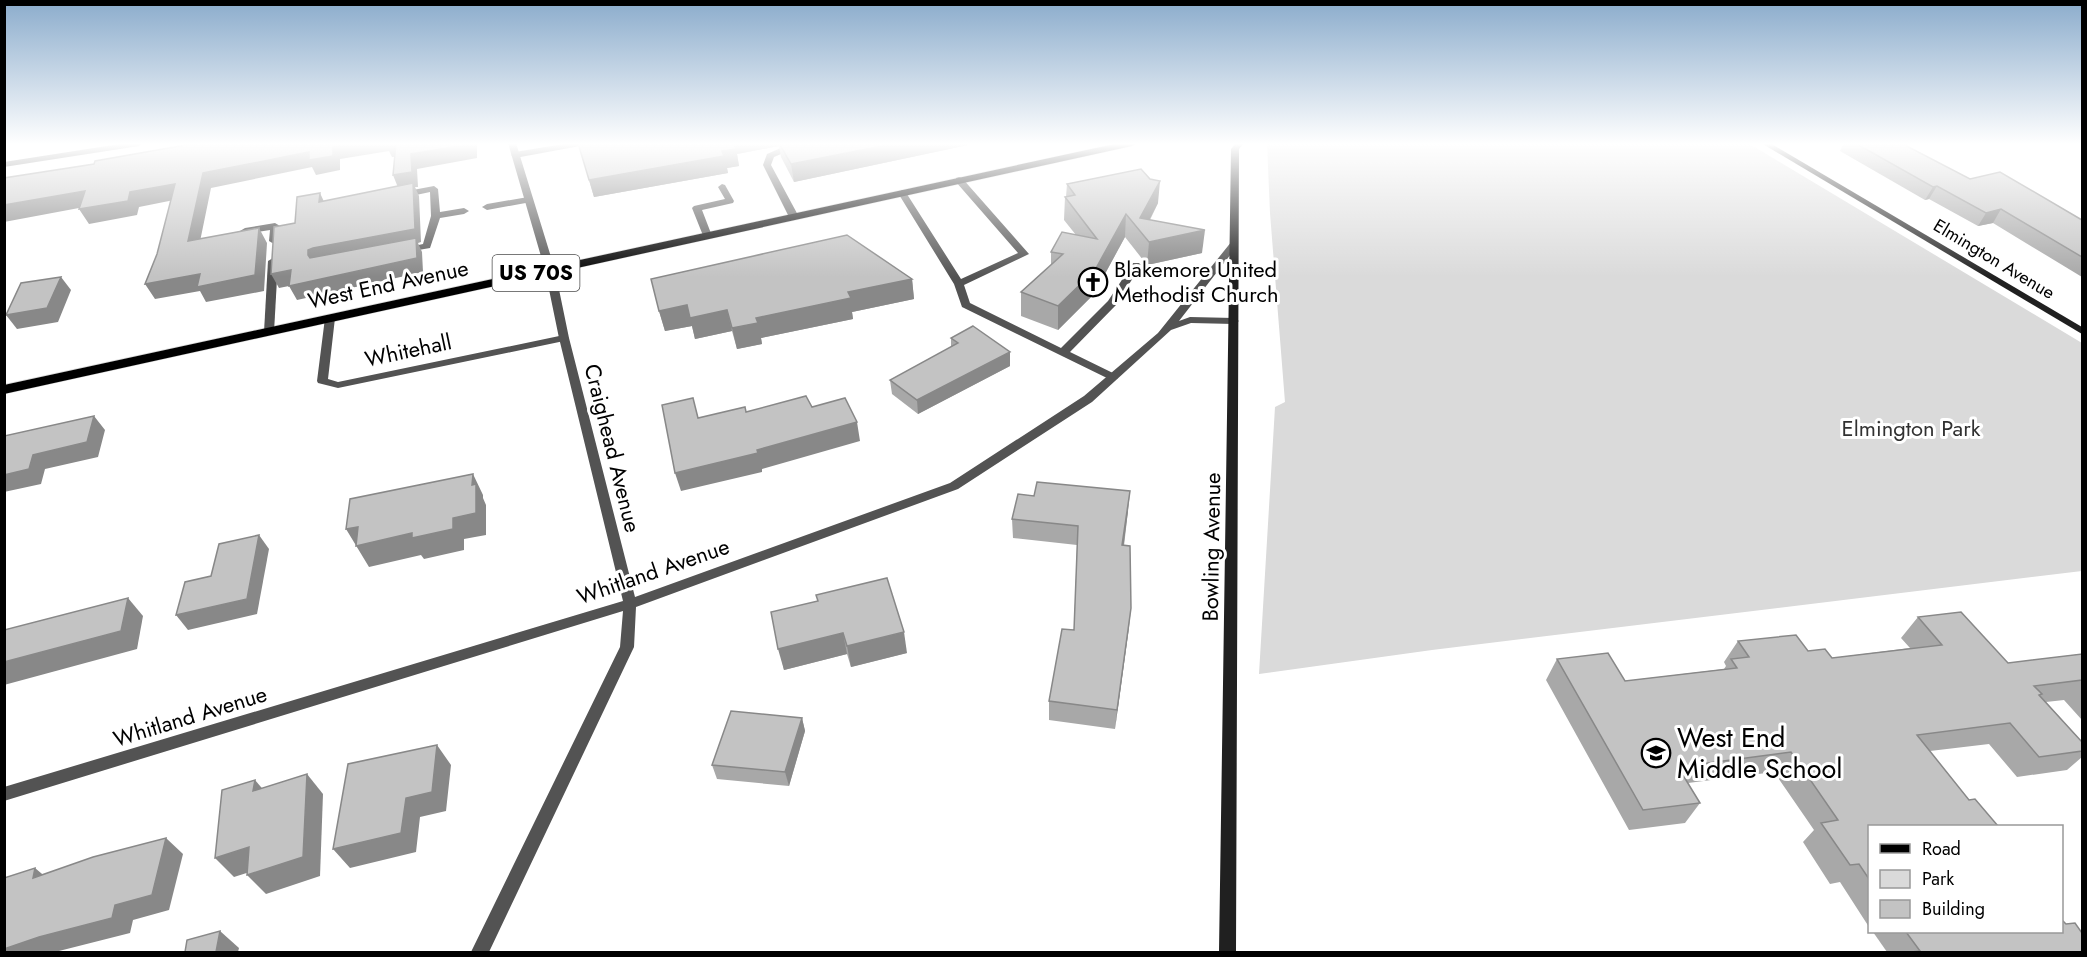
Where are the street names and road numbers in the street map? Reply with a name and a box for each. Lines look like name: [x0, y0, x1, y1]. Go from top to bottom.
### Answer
street label: Elmington Avenue: [1928, 212, 2060, 306]
street label: West End Avenue: [305, 251, 471, 317]
road number: US 70S: [492, 255, 580, 291]
street label: Whitehall: [362, 325, 454, 375]
street label: Craighead Avenue: [577, 360, 649, 536]
street label: Bowling Avenue: [1194, 472, 1228, 622]
street label: Whitland Avenue: [573, 530, 733, 612]
street label: Whitland Avenue: [109, 677, 271, 755]

